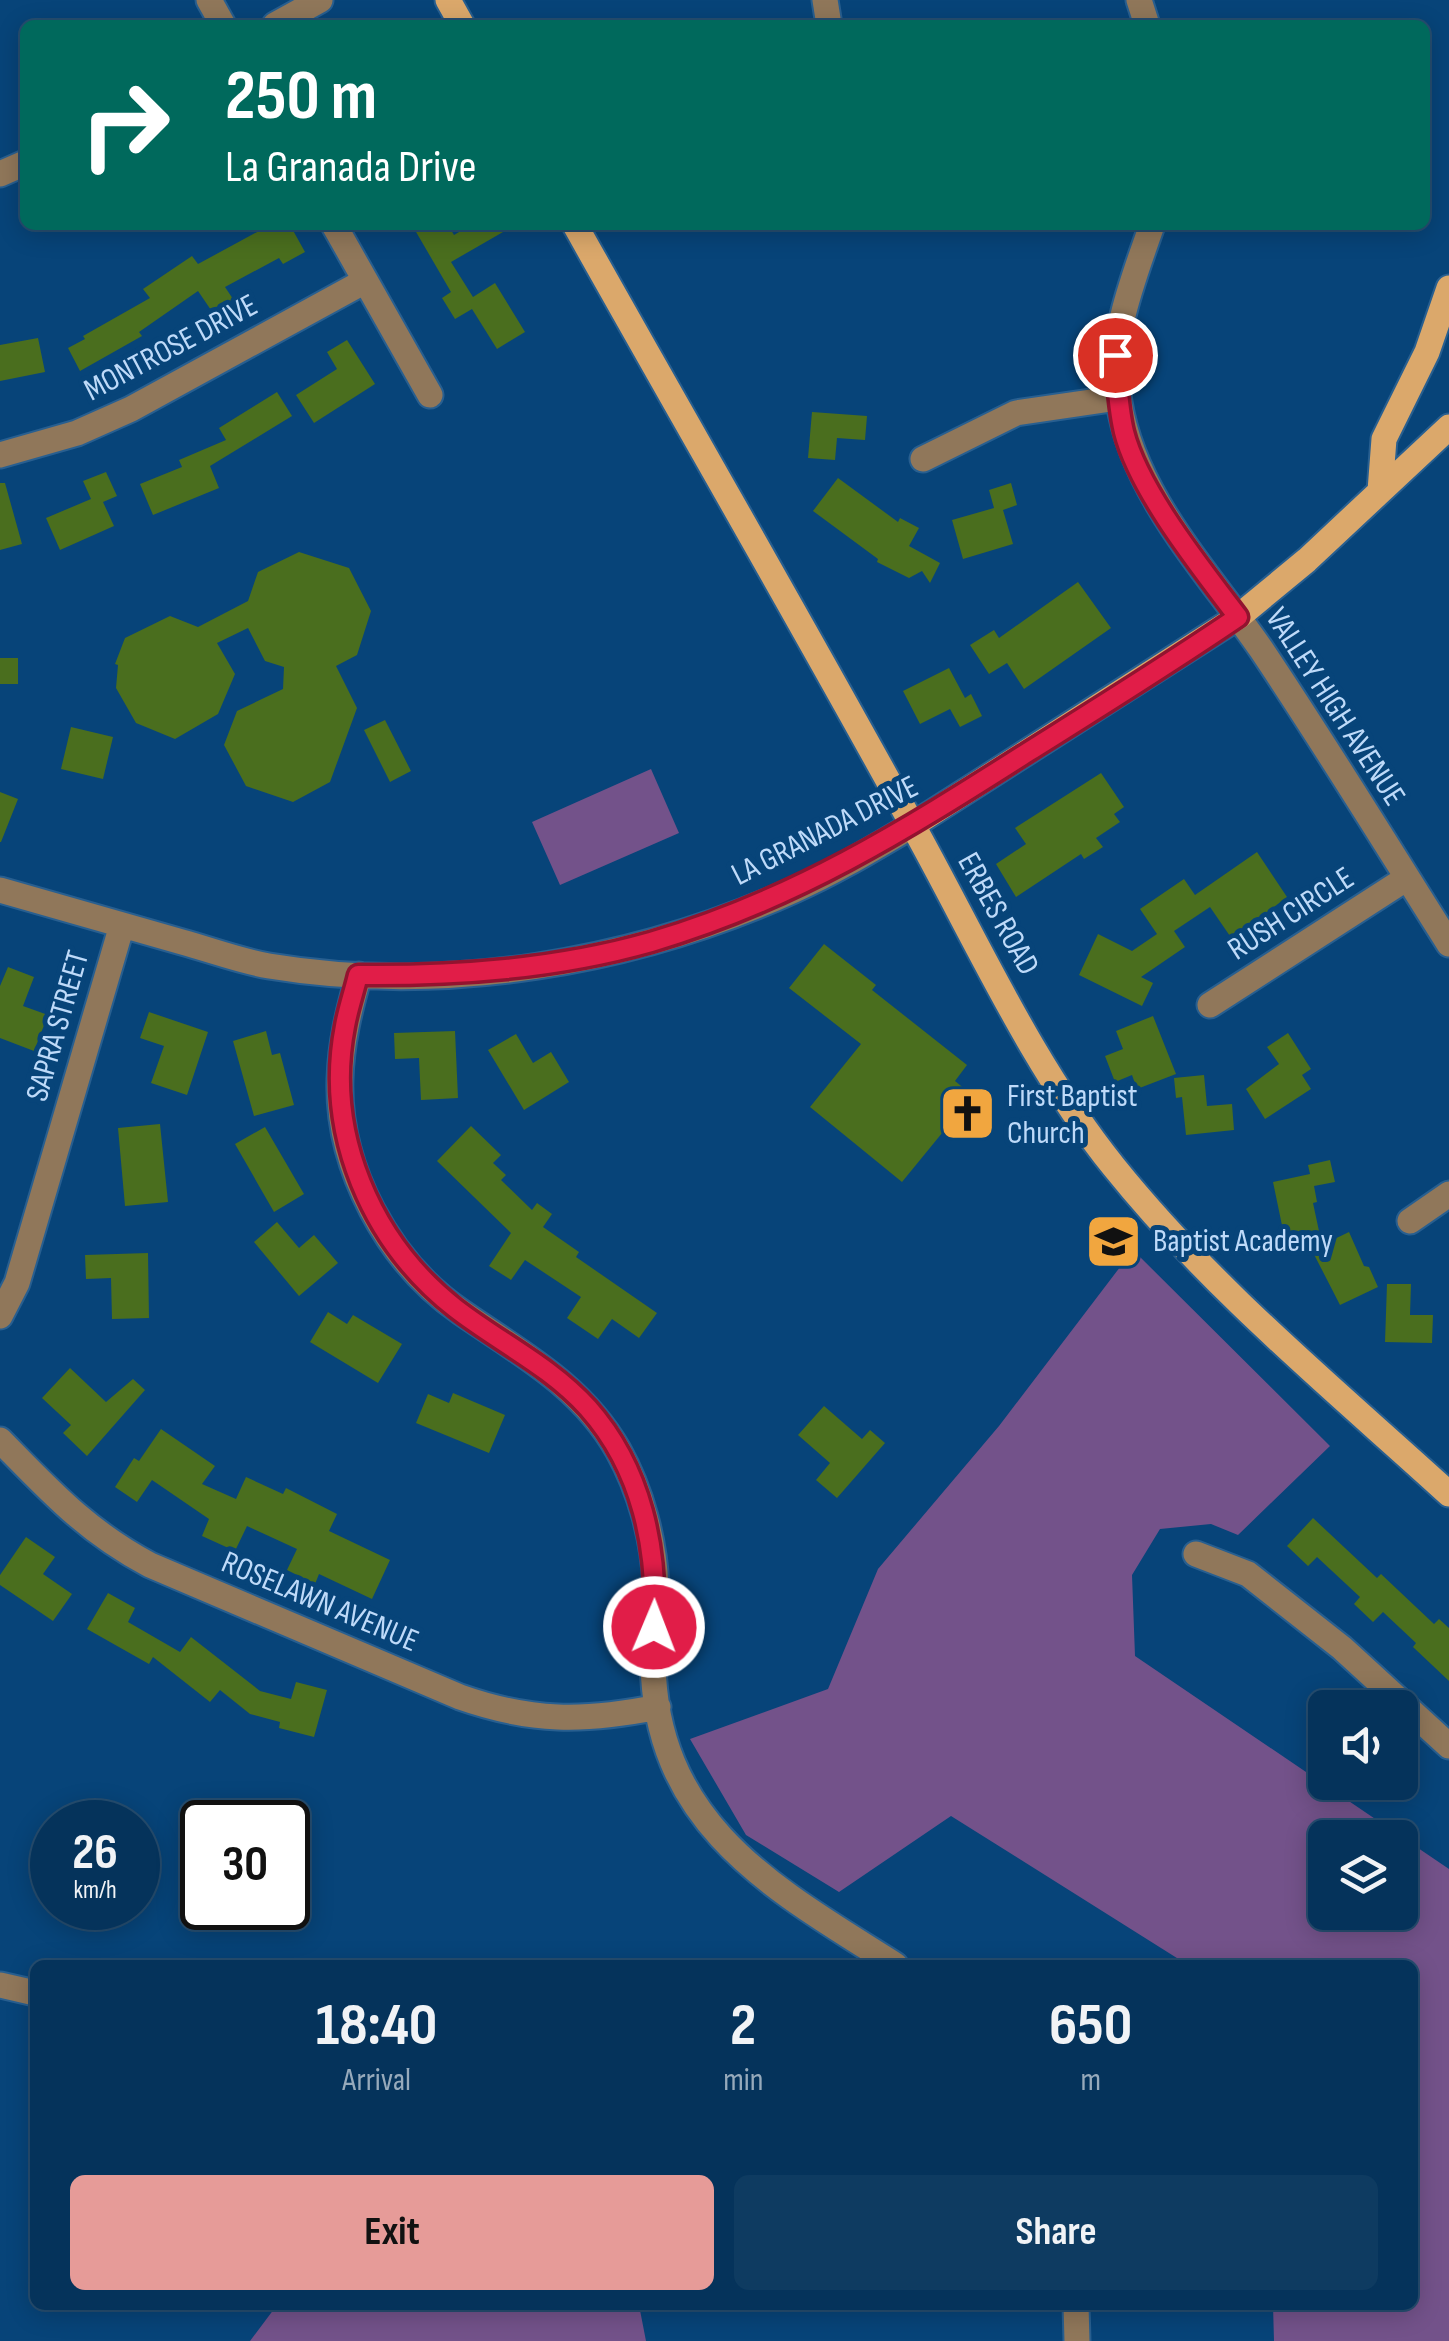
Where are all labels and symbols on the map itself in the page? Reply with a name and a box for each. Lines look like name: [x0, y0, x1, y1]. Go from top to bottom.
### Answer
street label: MONTROSE DRIVE: [78, 286, 264, 410]
pin: [1073, 313, 1158, 398]
street label: VALLEY HIGH AVENUE: [1256, 601, 1414, 813]
street label: LA GRANADA DRIVE: [725, 767, 925, 895]
street label: ERBES ROAD: [949, 846, 1047, 982]
street label: RUSH CIRCLE: [1221, 859, 1361, 969]
street label: SAPRA STREET: [18, 946, 98, 1106]
place label: First Baptist Church: [1007, 1077, 1137, 1153]
church icon: First Baptist Church: [938, 1084, 998, 1144]
school or university icon: Baptist Academy: [1084, 1211, 1144, 1271]
place label: Baptist Academy: [1153, 1222, 1333, 1261]
street label: ROSELAWN AVENUE: [216, 1543, 424, 1661]
position arrow: [602, 1575, 706, 1679]
speed limit sign: 30: [180, 1800, 310, 1930]

